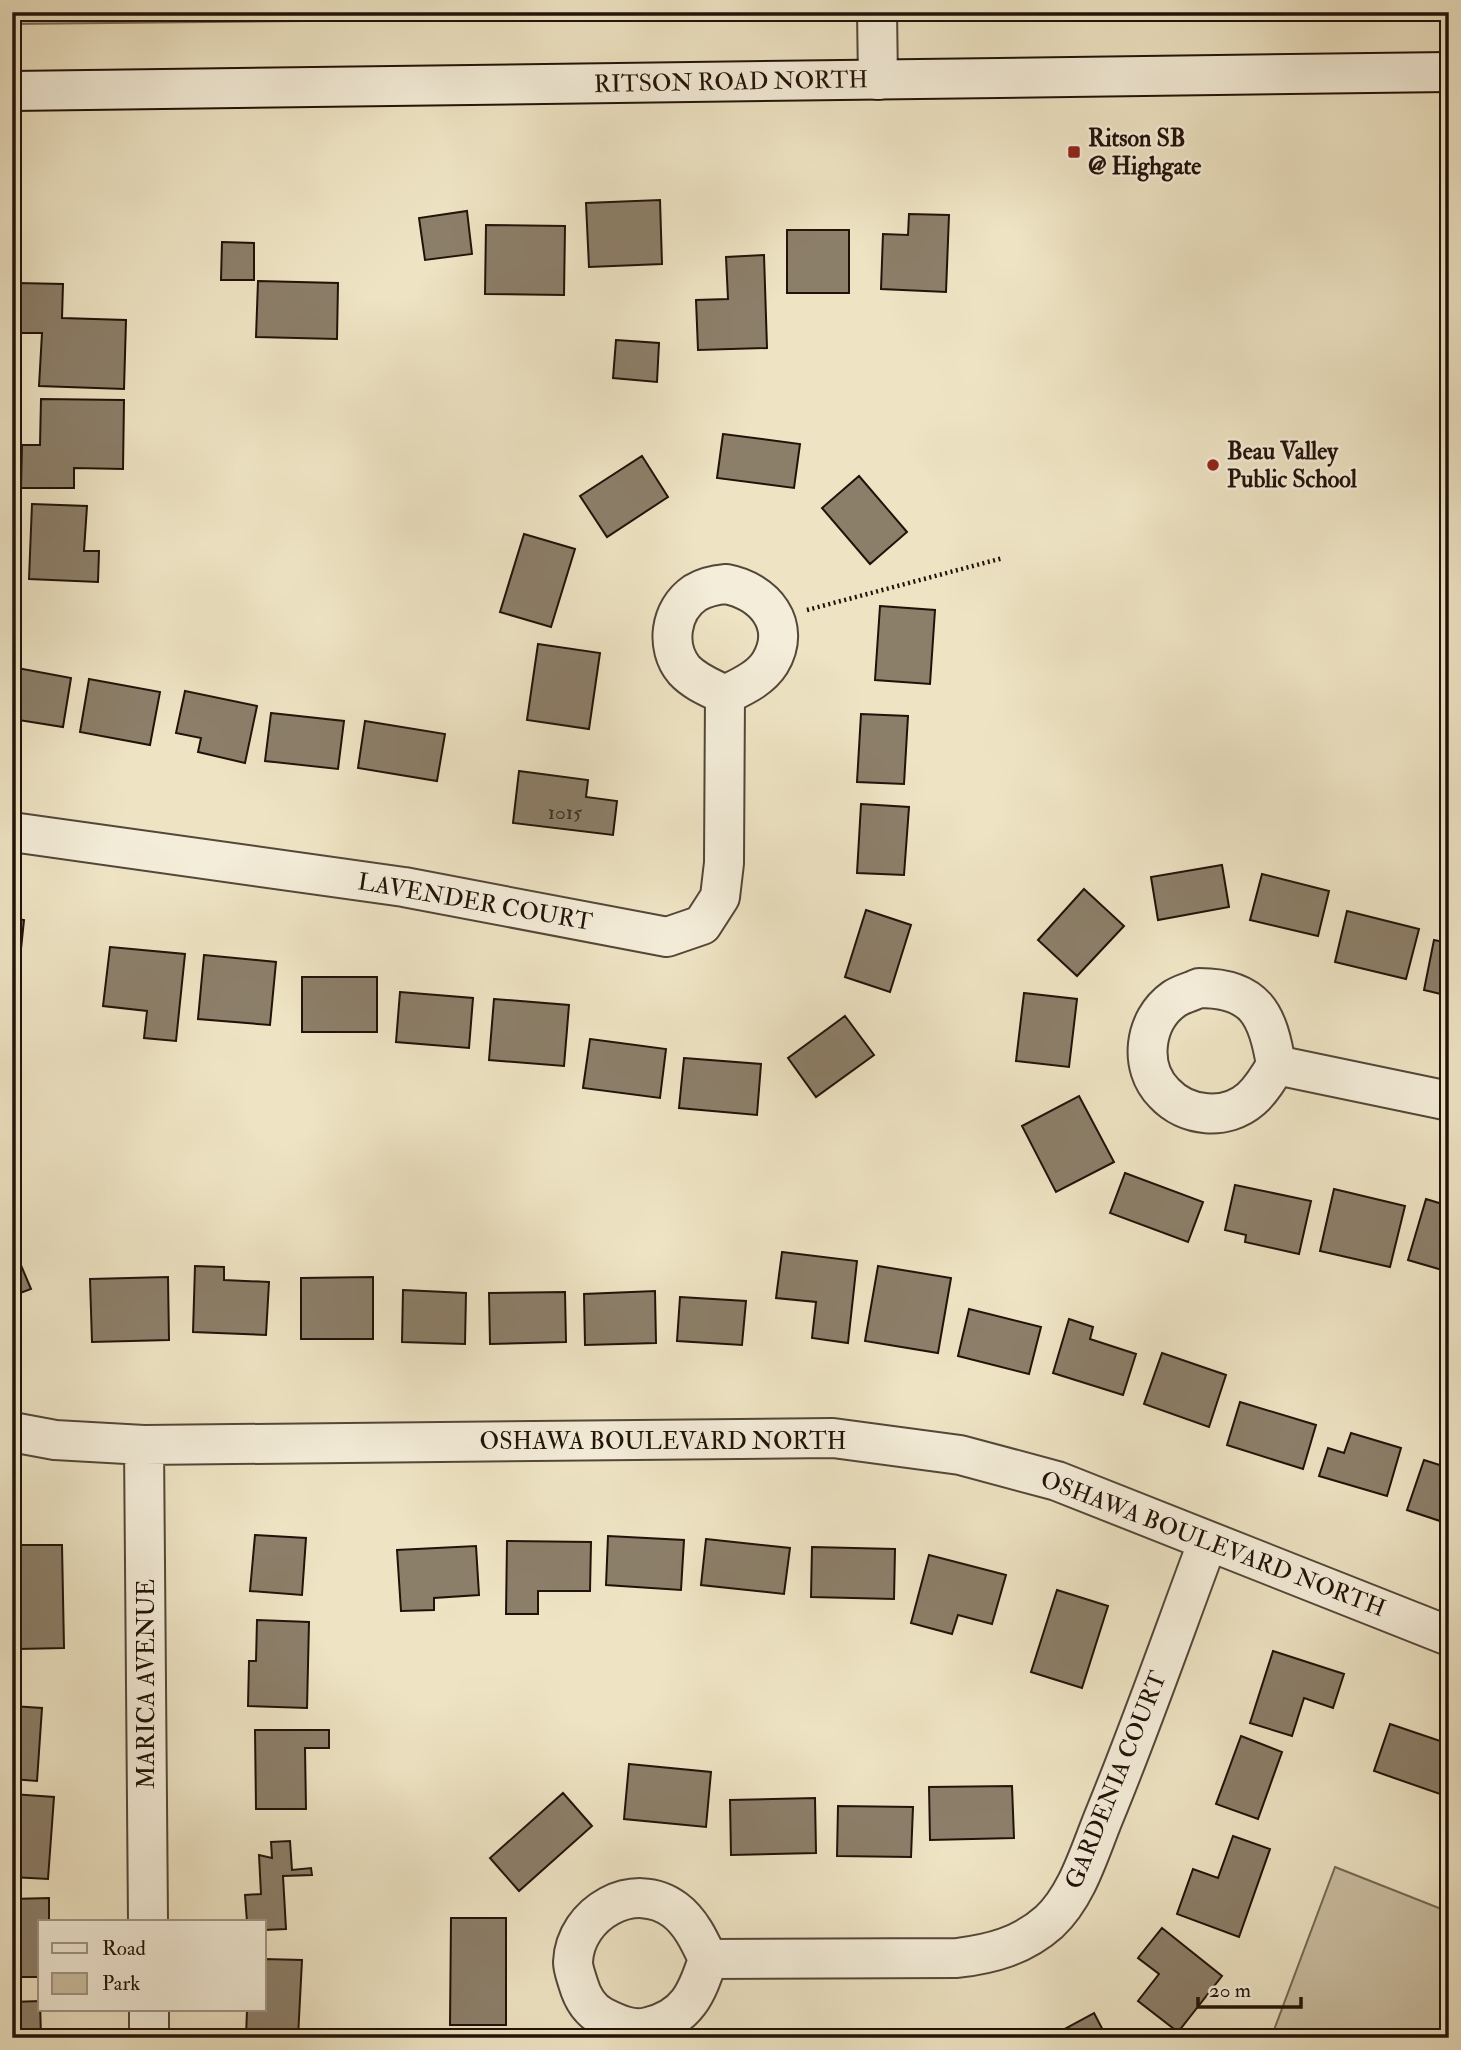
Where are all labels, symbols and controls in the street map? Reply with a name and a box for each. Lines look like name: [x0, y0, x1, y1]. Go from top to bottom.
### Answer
street label: RITSON ROAD NORTH: [594, 64, 868, 100]
place label: Ritson SB @ Highgate: [1088, 123, 1201, 182]
marker: Ritson SB @ Highgate: [1066, 144, 1082, 160]
place label: Beau Valley Public School: [1227, 436, 1358, 495]
marker: Beau Valley Public School: [1205, 457, 1221, 473]
house number: 1015: [548, 799, 583, 826]
street label: LAVENDER COURT: [355, 866, 595, 938]
street label: OSHAWA BOULEVARD NORTH: [480, 1426, 846, 1457]
street label: OSHAWA BOULEVARD NORTH: [1036, 1464, 1390, 1624]
street label: MARICA AVENUE: [131, 1579, 162, 1789]
street label: GARDENIA COURT: [1058, 1666, 1174, 1893]
legend: [38, 1920, 266, 2011]
text: Road: [102, 1935, 147, 1962]
scale bar: [1198, 1966, 1302, 2010]
text: Park: [102, 1970, 140, 1997]
text: 20 m: [1209, 1977, 1251, 2004]

